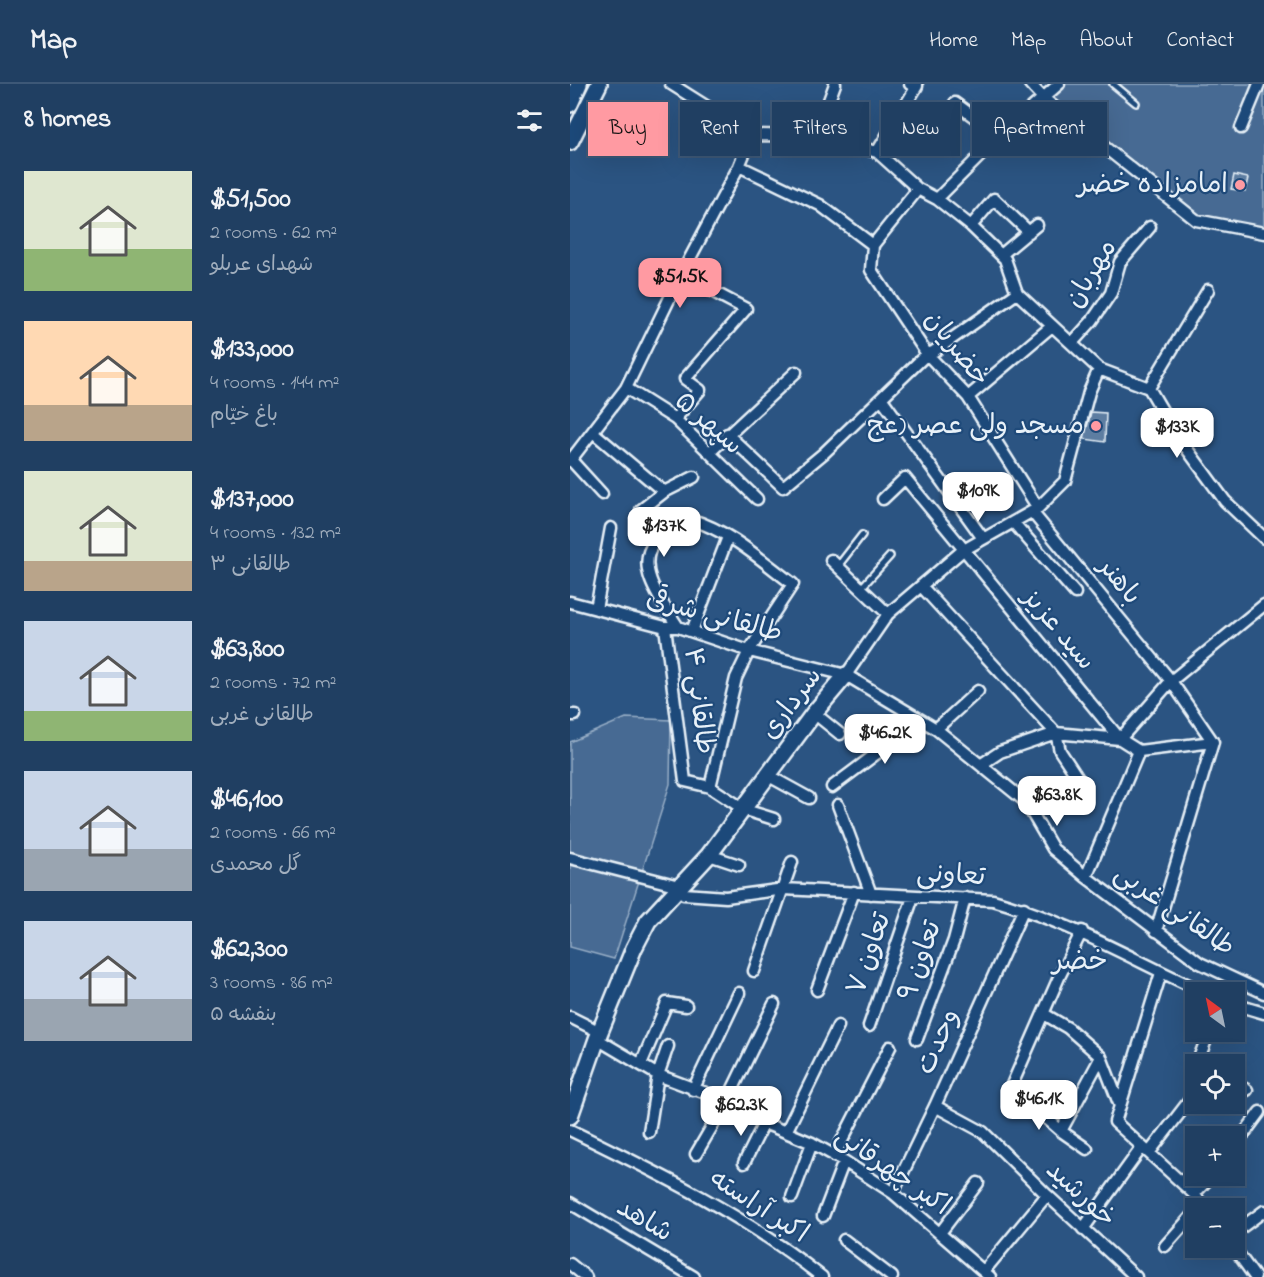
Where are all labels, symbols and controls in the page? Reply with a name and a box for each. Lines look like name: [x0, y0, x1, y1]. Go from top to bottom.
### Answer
text: Map: [30, 21, 77, 62]
text: Home: [929, 26, 978, 56]
text: Map: [1011, 26, 1046, 56]
text: About: [1079, 26, 1133, 56]
text: Contact: [1166, 26, 1234, 56]
text: 8 homes: [24, 101, 111, 139]
chip: Buy: [588, 102, 668, 156]
chip: Rent: [680, 102, 760, 156]
chip: Filters: [772, 102, 869, 156]
chip: New: [881, 102, 960, 156]
chip: Apartment: [972, 102, 1107, 156]
icon: filters: [513, 104, 546, 137]
place label: امامزاده خضر: [1075, 166, 1228, 205]
marker: امامزاده خضر: [1233, 178, 1247, 192]
text: $51,500: [210, 181, 291, 219]
icon: home: [72, 195, 144, 267]
text: 2 rooms · 62 m²: [210, 219, 337, 248]
street label: مهربان: [1056, 232, 1128, 316]
text: شهدای عربلو: [210, 251, 313, 280]
pin: $51.5K: [631, 258, 729, 309]
text: $51.5K: [652, 263, 708, 292]
street label: خضریان: [914, 302, 998, 396]
text: $133,000: [210, 331, 294, 369]
icon: home: [72, 345, 144, 417]
text: 4 rooms · 144 m²: [210, 369, 340, 398]
street label: سپهر ۵: [665, 383, 751, 465]
text: باغ خیّام: [210, 401, 278, 430]
place label: مسجد ولی عصر (عج: [867, 407, 1084, 446]
pin: $133K: [1135, 408, 1219, 459]
text: $133K: [1155, 413, 1199, 442]
marker: مسجد ولی عصر (عج: [1089, 419, 1103, 433]
pin: $109K: [936, 472, 1020, 523]
text: $109K: [957, 477, 999, 506]
text: $137,000: [210, 481, 294, 519]
icon: home: [72, 495, 144, 567]
pin: $137K: [622, 507, 706, 558]
text: $137K: [642, 512, 686, 541]
text: 4 rooms · 132 m²: [210, 519, 341, 548]
street label: باهنر: [1087, 548, 1150, 614]
text: طالقانی ۳: [210, 551, 291, 580]
street label: سید عزیز: [1011, 579, 1104, 680]
street label: طالقانی شرقی: [641, 580, 787, 654]
text: $63,800: [210, 631, 285, 669]
icon: home: [72, 645, 144, 717]
street label: طالقانی ۴: [672, 645, 724, 757]
street label: سرداری: [752, 659, 832, 749]
text: 2 rooms · 72 m²: [210, 669, 337, 698]
text: طالقانی غربی: [210, 701, 314, 730]
pin: $46.2K: [836, 714, 934, 765]
text: $46.2K: [859, 719, 911, 748]
pin: $63.8K: [1008, 776, 1106, 827]
text: $46,100: [210, 781, 283, 819]
text: $63.8K: [1032, 781, 1082, 810]
icon: home: [72, 795, 144, 867]
text: 2 rooms · 66 m²: [210, 819, 336, 848]
text: گل محمدی: [210, 851, 301, 880]
street label: تعاونی: [915, 855, 988, 897]
street label: طالقانی غربی: [1105, 855, 1243, 967]
street label: تعاون ۷: [838, 906, 903, 1000]
street label: تعاون ۹: [889, 914, 953, 1006]
text: $62,300: [210, 931, 288, 969]
district label: خضر: [1050, 942, 1108, 983]
icon: home: [72, 945, 144, 1017]
text: 3 rooms · 86 m²: [210, 969, 333, 998]
north arrow: [1185, 982, 1245, 1042]
map controls: [1185, 982, 1245, 1258]
text: بنفشه ۵: [210, 1001, 277, 1030]
street label: وحدت: [907, 1003, 971, 1081]
button: locate: [1185, 1054, 1245, 1114]
pin: $46.1K: [990, 1080, 1088, 1131]
text: $46.1K: [1014, 1085, 1064, 1114]
pin: $62.3K: [692, 1086, 790, 1137]
text: $62.3K: [715, 1091, 767, 1120]
street label: اکبر چهرقانی: [826, 1118, 958, 1226]
button: +: [1185, 1126, 1245, 1186]
street label: خورشید: [1036, 1152, 1124, 1238]
street label: اکبر آراسته: [700, 1160, 816, 1254]
street label: شاهد: [609, 1189, 679, 1253]
button: −: [1185, 1198, 1245, 1258]

